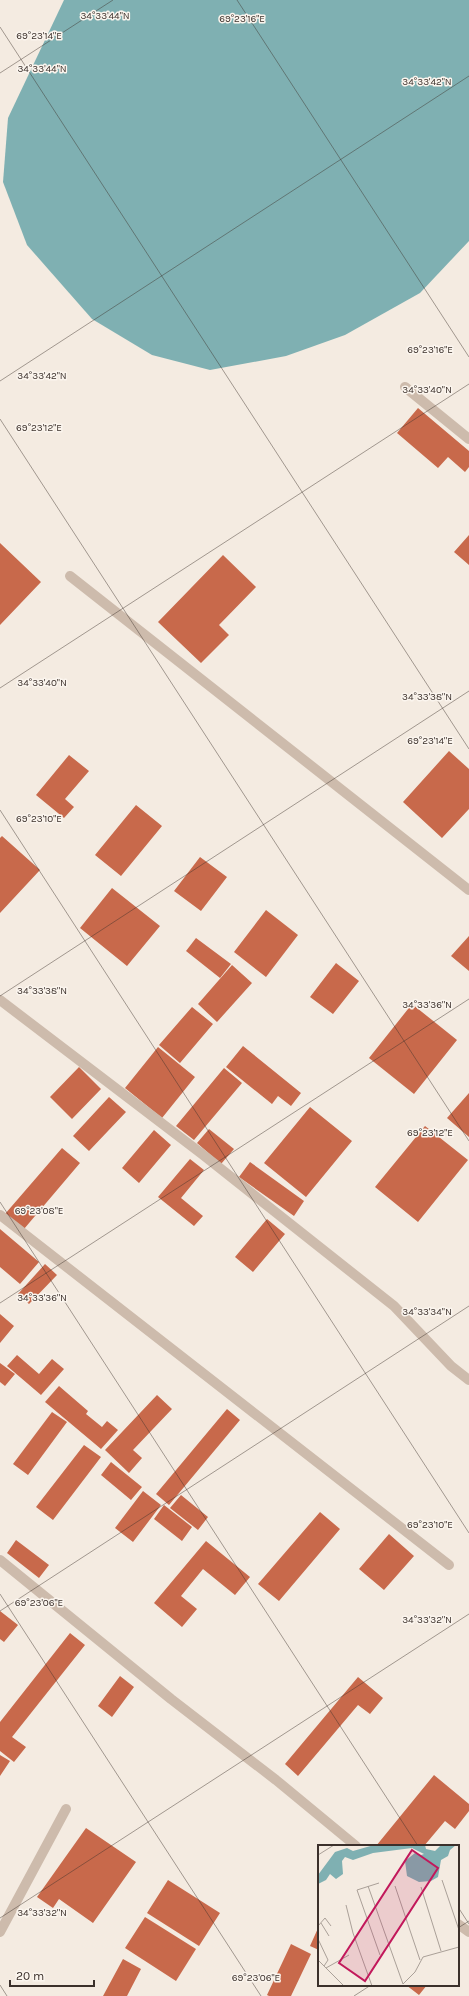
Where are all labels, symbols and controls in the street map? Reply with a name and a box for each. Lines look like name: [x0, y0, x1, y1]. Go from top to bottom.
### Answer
text: 34°33'44"N: [80, 10, 130, 22]
text: 69°23'16"E: [219, 13, 265, 25]
text: 69°23'14"E: [16, 30, 62, 42]
text: 34°33'44"N: [17, 63, 67, 75]
text: 34°33'42"N: [402, 76, 452, 88]
text: 69°23'16"E: [407, 344, 453, 356]
text: 34°33'42"N: [17, 370, 67, 382]
text: 34°33'40"N: [402, 384, 452, 396]
text: 69°23'12"E: [16, 422, 62, 434]
text: 34°33'40"N: [17, 677, 67, 689]
text: 34°33'38"N: [402, 691, 452, 703]
text: 69°23'14"E: [407, 735, 453, 747]
text: 69°23'10"E: [16, 813, 62, 825]
text: 34°33'38"N: [17, 985, 67, 997]
text: 34°33'36"N: [402, 999, 452, 1011]
text: 69°23'12"E: [407, 1127, 453, 1139]
text: 69°23'08"E: [15, 1205, 63, 1217]
text: 34°33'36"N: [17, 1292, 67, 1304]
text: 34°33'34"N: [402, 1306, 452, 1318]
text: 69°23'10"E: [407, 1519, 453, 1531]
text: 69°23'06"E: [15, 1597, 63, 1609]
text: 34°33'32"N: [402, 1614, 452, 1626]
inset map: [318, 1845, 459, 1986]
text: 34°33'32"N: [17, 1907, 67, 1919]
scale bar: [10, 1962, 94, 1988]
text: 20 m: [16, 1969, 44, 1983]
text: 69°23'06"E: [232, 1972, 280, 1984]

